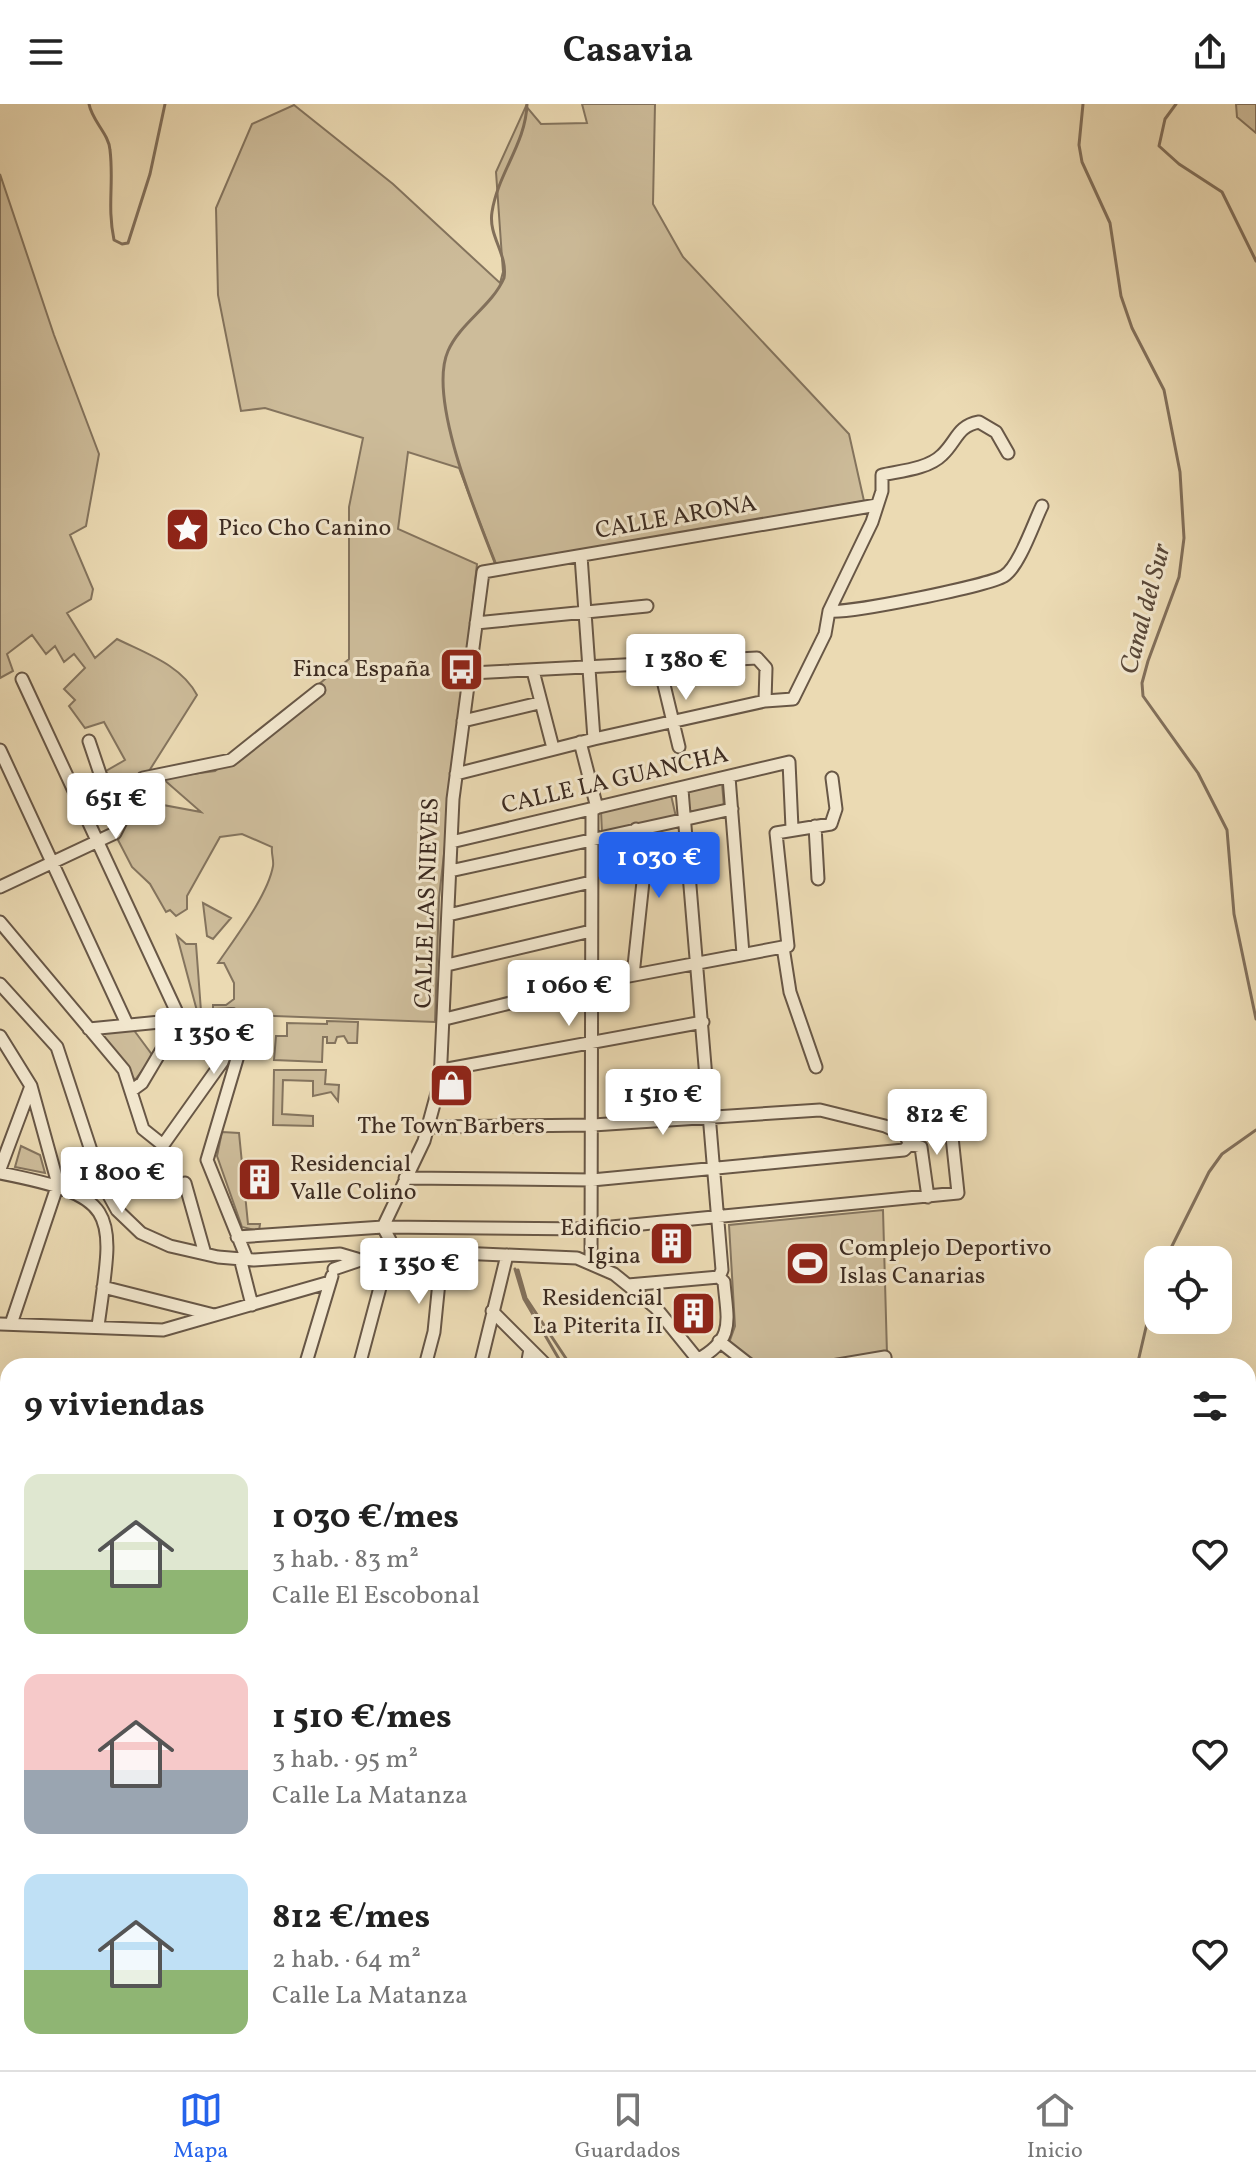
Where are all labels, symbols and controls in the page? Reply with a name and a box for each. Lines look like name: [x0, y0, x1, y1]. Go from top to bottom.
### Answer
text: Casavia: [563, 27, 693, 77]
icon: menu: [24, 30, 68, 74]
icon: share: [1188, 30, 1232, 74]
street label: CALLE ARONA: [593, 487, 759, 549]
place icon: Pico Cho Canino: [163, 505, 211, 553]
place label: Pico Cho Canino: [218, 512, 391, 546]
water label: Canal del Sur: [1111, 539, 1181, 678]
pin: 1 380 €: [612, 634, 760, 702]
text: 1 380 €: [644, 642, 728, 678]
bus stop icon: Finca España: [438, 646, 486, 694]
place label: Finca España: [293, 653, 431, 687]
street label: CALLE LA GUANCHA: [498, 738, 732, 824]
pin: 651 €: [60, 773, 172, 841]
text: 651 €: [85, 781, 147, 817]
street label: CALLE LAS NIEVES: [407, 797, 449, 1009]
pin: 1 030 €: [585, 832, 733, 900]
text: 1 030 €: [617, 840, 701, 876]
pin: 1 060 €: [495, 960, 643, 1028]
text: 1 060 €: [526, 968, 612, 1004]
pin: 1 350 €: [140, 1008, 288, 1076]
text: 1 350 €: [173, 1016, 255, 1052]
shop icon: The Town Barbers: [427, 1061, 475, 1109]
pin: 1 510 €: [589, 1069, 737, 1137]
text: 1 510 €: [624, 1077, 703, 1113]
pin: 812 €: [881, 1089, 993, 1157]
text: 812 €: [906, 1097, 968, 1133]
place label: The Town Barbers: [357, 1110, 545, 1144]
pin: 1 800 €: [48, 1147, 196, 1215]
place label: Residencial Valle Colino: [290, 1148, 416, 1210]
text: 1 800 €: [79, 1155, 165, 1191]
building icon: Residencial Valle Colino: [235, 1155, 283, 1203]
place label: Edificio Igina: [560, 1212, 641, 1274]
building icon: Edificio Igina: [648, 1219, 696, 1267]
place label: Complejo Deportivo Islas Canarias: [839, 1232, 1051, 1294]
pin: 1 350 €: [345, 1238, 493, 1306]
sports icon: Complejo Deportivo Islas Canarias: [784, 1239, 832, 1287]
text: 1 350 €: [378, 1246, 460, 1282]
map controls: [1144, 1246, 1232, 1334]
button: locate: [1144, 1246, 1232, 1334]
place label: Residencial La Piterita II: [533, 1282, 663, 1344]
building icon: Residencial La Piterita II: [670, 1289, 718, 1337]
text: 9 viviendas: [24, 1383, 205, 1430]
icon: filters: [1188, 1384, 1232, 1428]
text: 1 030 €/mes: [272, 1495, 459, 1542]
icon: home: [88, 1506, 184, 1602]
icon: heart: [1188, 1532, 1232, 1576]
text: 3 hab. · 83 m²: [272, 1542, 419, 1578]
text: Calle El Escobonal: [272, 1578, 480, 1614]
text: 1 510 €/mes: [272, 1695, 452, 1742]
icon: home: [88, 1706, 184, 1802]
icon: heart: [1188, 1732, 1232, 1776]
text: 3 hab. · 95 m²: [272, 1742, 418, 1778]
text: Calle La Matanza: [272, 1778, 468, 1814]
text: 812 €/mes: [272, 1895, 430, 1942]
icon: home: [88, 1906, 184, 2002]
icon: heart: [1188, 1932, 1232, 1976]
text: 2 hab. · 64 m²: [272, 1942, 421, 1978]
text: Calle La Matanza: [272, 1978, 468, 2014]
tab: Mapa: [173, 2088, 228, 2167]
tab: Guardados: [575, 2088, 680, 2167]
tab: Inicio: [1027, 2088, 1083, 2167]

